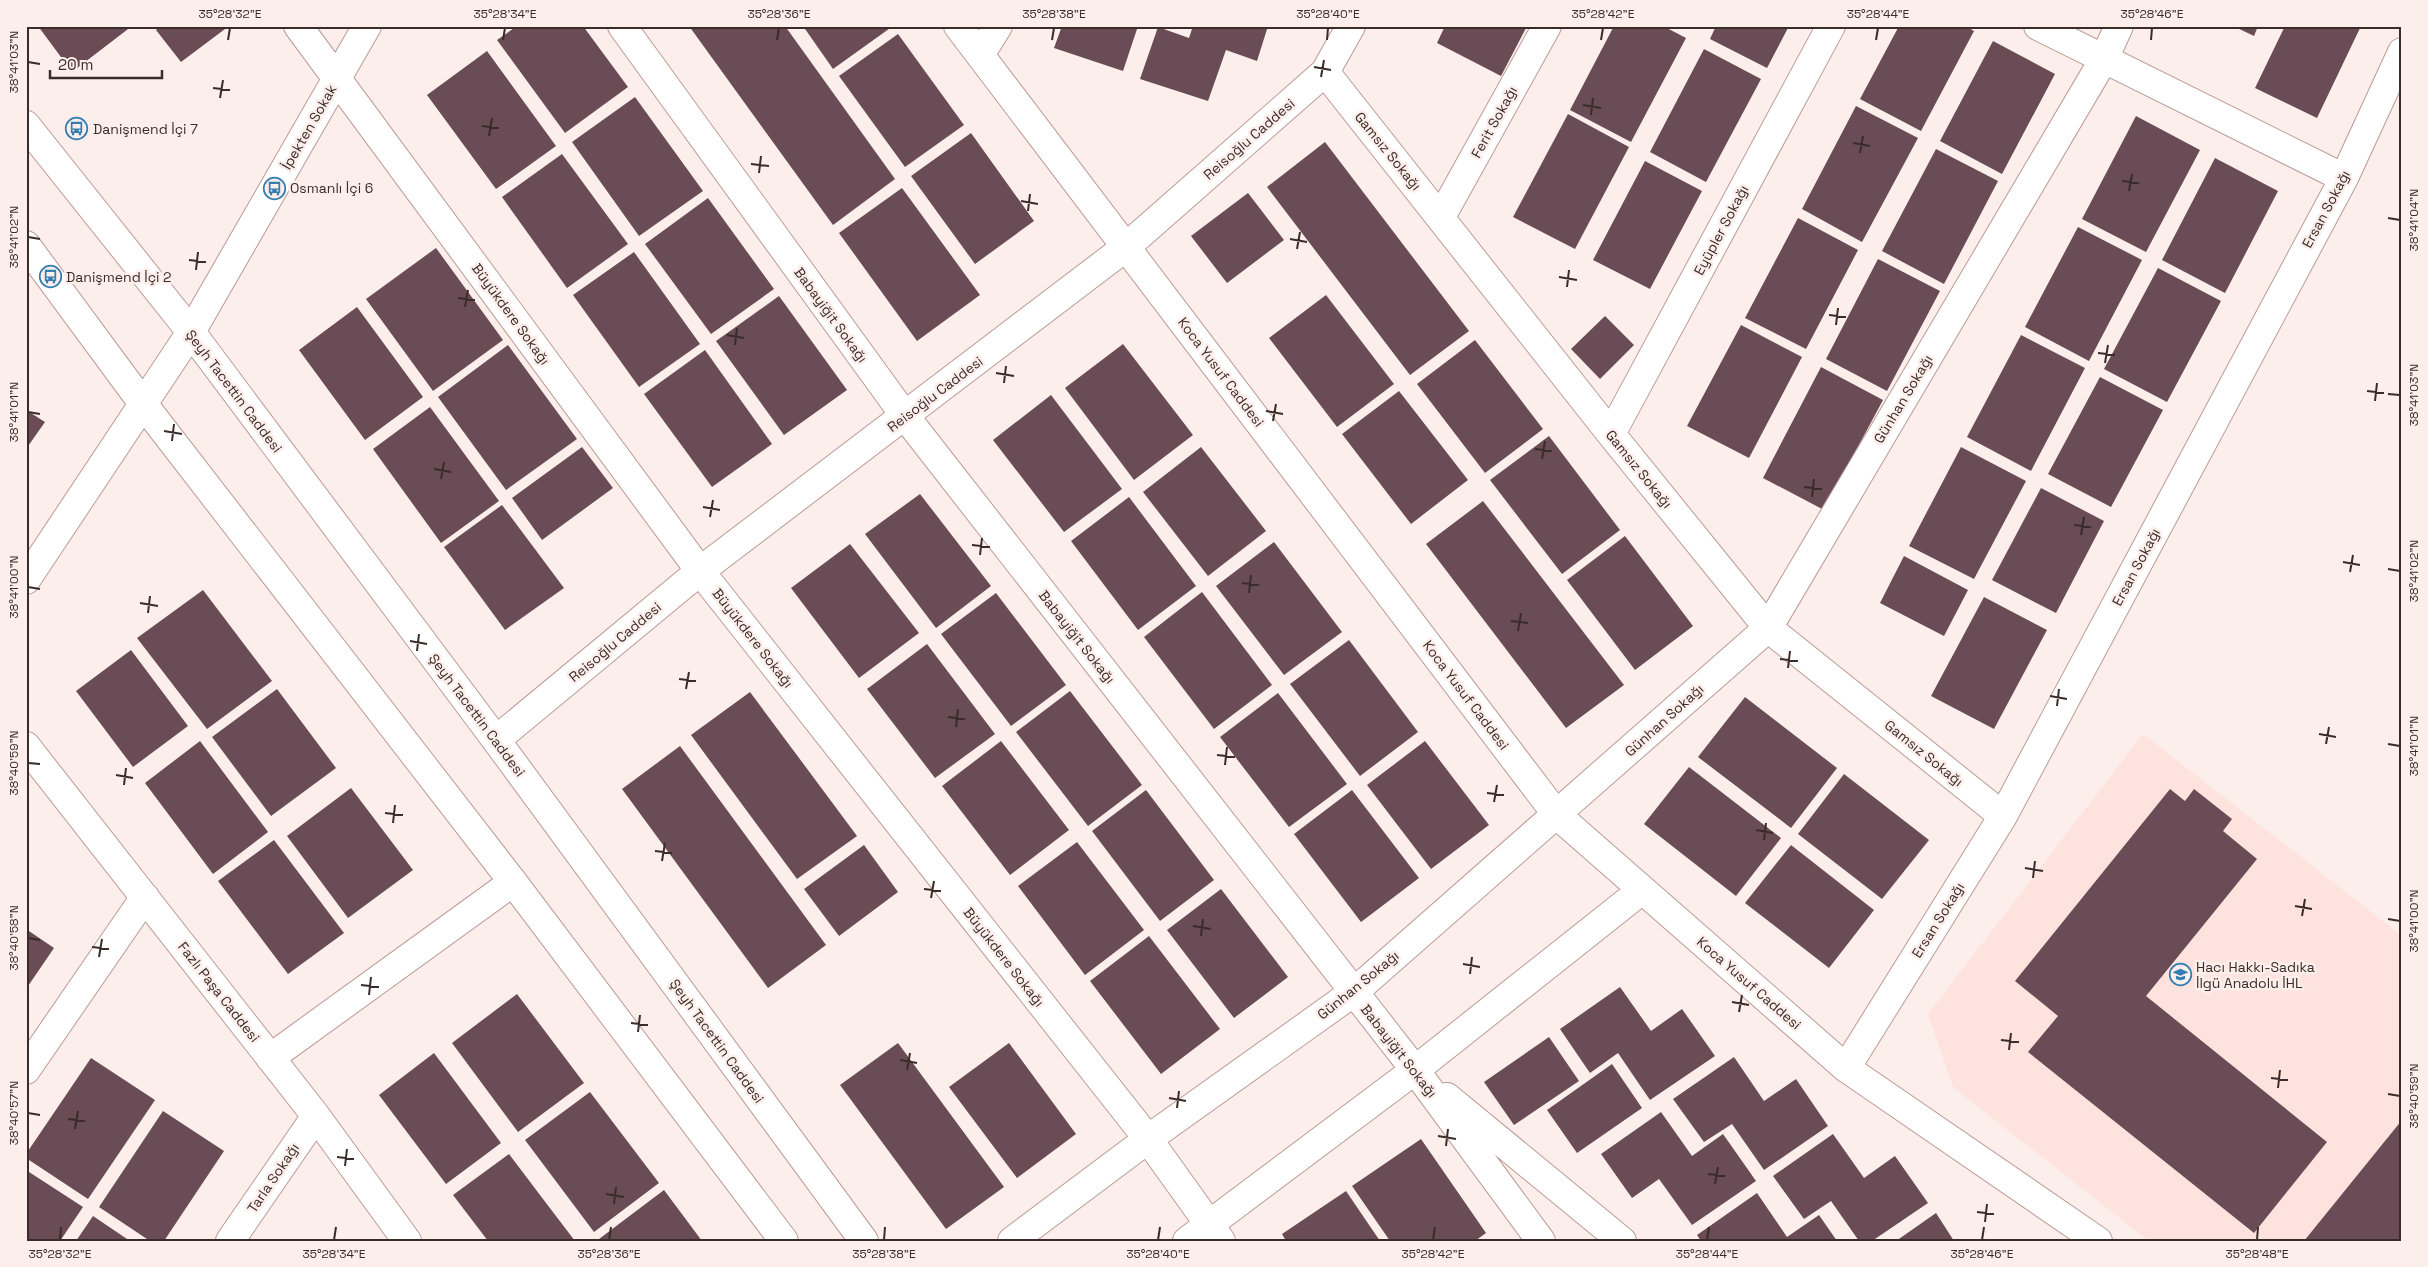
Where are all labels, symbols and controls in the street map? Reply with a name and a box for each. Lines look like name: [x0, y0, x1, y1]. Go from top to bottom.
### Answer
text: 35°28'32"E: [198, 6, 262, 22]
text: 35°28'34"E: [474, 6, 537, 22]
text: 35°28'36"E: [747, 6, 811, 22]
text: 35°28'38"E: [1022, 6, 1086, 22]
text: 35°28'40"E: [1296, 6, 1360, 22]
text: 35°28'42"E: [1572, 6, 1635, 22]
text: 35°28'44"E: [1847, 6, 1910, 22]
text: 35°28'46"E: [2121, 6, 2184, 22]
text: 38°41'03"N: [6, 31, 22, 93]
scale bar: [50, 48, 162, 80]
text: 20 m: [58, 55, 93, 74]
street label: İpekten Sokak: [277, 81, 341, 173]
street label: Ferit Sokağı: [1467, 83, 1521, 161]
street label: Reisoğlu Caddesi: [1200, 94, 1298, 184]
street label: Gamsız Sokağı: [1351, 108, 1425, 194]
bus stop icon: Danişmend İçi 7: [65, 117, 89, 141]
place label: Danişmend İçi 7: [93, 120, 198, 138]
street label: Ersan Sokağı: [2298, 167, 2354, 251]
bus stop icon: Osmanlı İçi 6: [262, 176, 286, 200]
place label: Osmanlı İçi 6: [290, 179, 373, 197]
street label: Eyüpler Sokağı: [1690, 182, 1752, 278]
text: 38°41'04"N: [2406, 189, 2422, 251]
text: 38°41'02"N: [6, 206, 22, 268]
street label: Büyükdere Sokağı: [468, 260, 554, 368]
street label: Babayiğit Sokağı: [790, 264, 872, 366]
bus stop icon: Danişmend İçi 2: [38, 265, 62, 289]
place label: Danişmend İçi 2: [66, 268, 172, 286]
street label: Koca Yusuf Caddesi: [1174, 314, 1268, 430]
street label: Şeyh Tacettin Caddesi: [182, 326, 286, 456]
street label: Günhan Sokağı: [1870, 351, 1936, 447]
street label: Reisoğlu Caddesi: [884, 352, 986, 436]
text: 38°41'03"N: [2406, 364, 2422, 426]
text: 38°41'01"N: [6, 382, 22, 442]
street label: Gamsız Sokağı: [1602, 426, 1676, 512]
street label: Ersan Sokağı: [2108, 525, 2164, 609]
text: 38°41'02"N: [2406, 540, 2422, 602]
text: 38°41'00"N: [6, 556, 22, 618]
street label: Büyükdere Sokağı: [709, 585, 797, 691]
street label: Babayiğit Sokağı: [1035, 587, 1119, 687]
street label: Reisoğlu Caddesi: [565, 598, 665, 686]
street label: Koca Yusuf Caddesi: [1419, 637, 1513, 753]
street label: Şeyh Tacettin Caddesi: [425, 650, 529, 780]
street label: Günhan Sokağı: [1621, 680, 1707, 760]
street label: Gamsız Sokağı: [1881, 716, 1967, 790]
text: 38°41'01"N: [2406, 716, 2422, 776]
text: 38°40'59"N: [6, 730, 22, 796]
street label: Ersan Sokağı: [1908, 879, 1968, 961]
text: 38°41'00"N: [2406, 890, 2422, 952]
street label: Büyükdere Sokağı: [960, 904, 1048, 1010]
text: 38°40'58"N: [6, 905, 22, 971]
street label: Koca Yusuf Caddesi: [1693, 933, 1805, 1033]
street label: Fazlı Paşa Caddesi: [174, 938, 264, 1046]
street label: Günhan Sokağı: [1313, 947, 1403, 1023]
place label: Hacı Hakkı-Sadıka İlgü Anadolu İHL: [2196, 958, 2315, 992]
school or university icon: Hacı Hakkı-Sadıka İlgü Anadolu İHL: [2168, 963, 2192, 987]
street label: Şeyh Tacettin Caddesi: [666, 975, 768, 1107]
street label: Babayiğit Sokağı: [1357, 1001, 1441, 1101]
text: 38°40'59"N: [2406, 1063, 2422, 1129]
text: 38°40'57"N: [6, 1081, 22, 1145]
street label: Tarla Sokağı: [243, 1140, 303, 1216]
text: 35°28'32"E: [28, 1246, 92, 1262]
text: 35°28'34"E: [303, 1246, 366, 1262]
text: 35°28'36"E: [577, 1246, 641, 1262]
text: 35°28'38"E: [852, 1246, 916, 1262]
text: 35°28'40"E: [1126, 1246, 1190, 1262]
text: 35°28'42"E: [1402, 1246, 1465, 1262]
text: 35°28'44"E: [1676, 1246, 1739, 1262]
text: 35°28'46"E: [1951, 1246, 2014, 1262]
text: 35°28'48"E: [2225, 1246, 2289, 1262]

